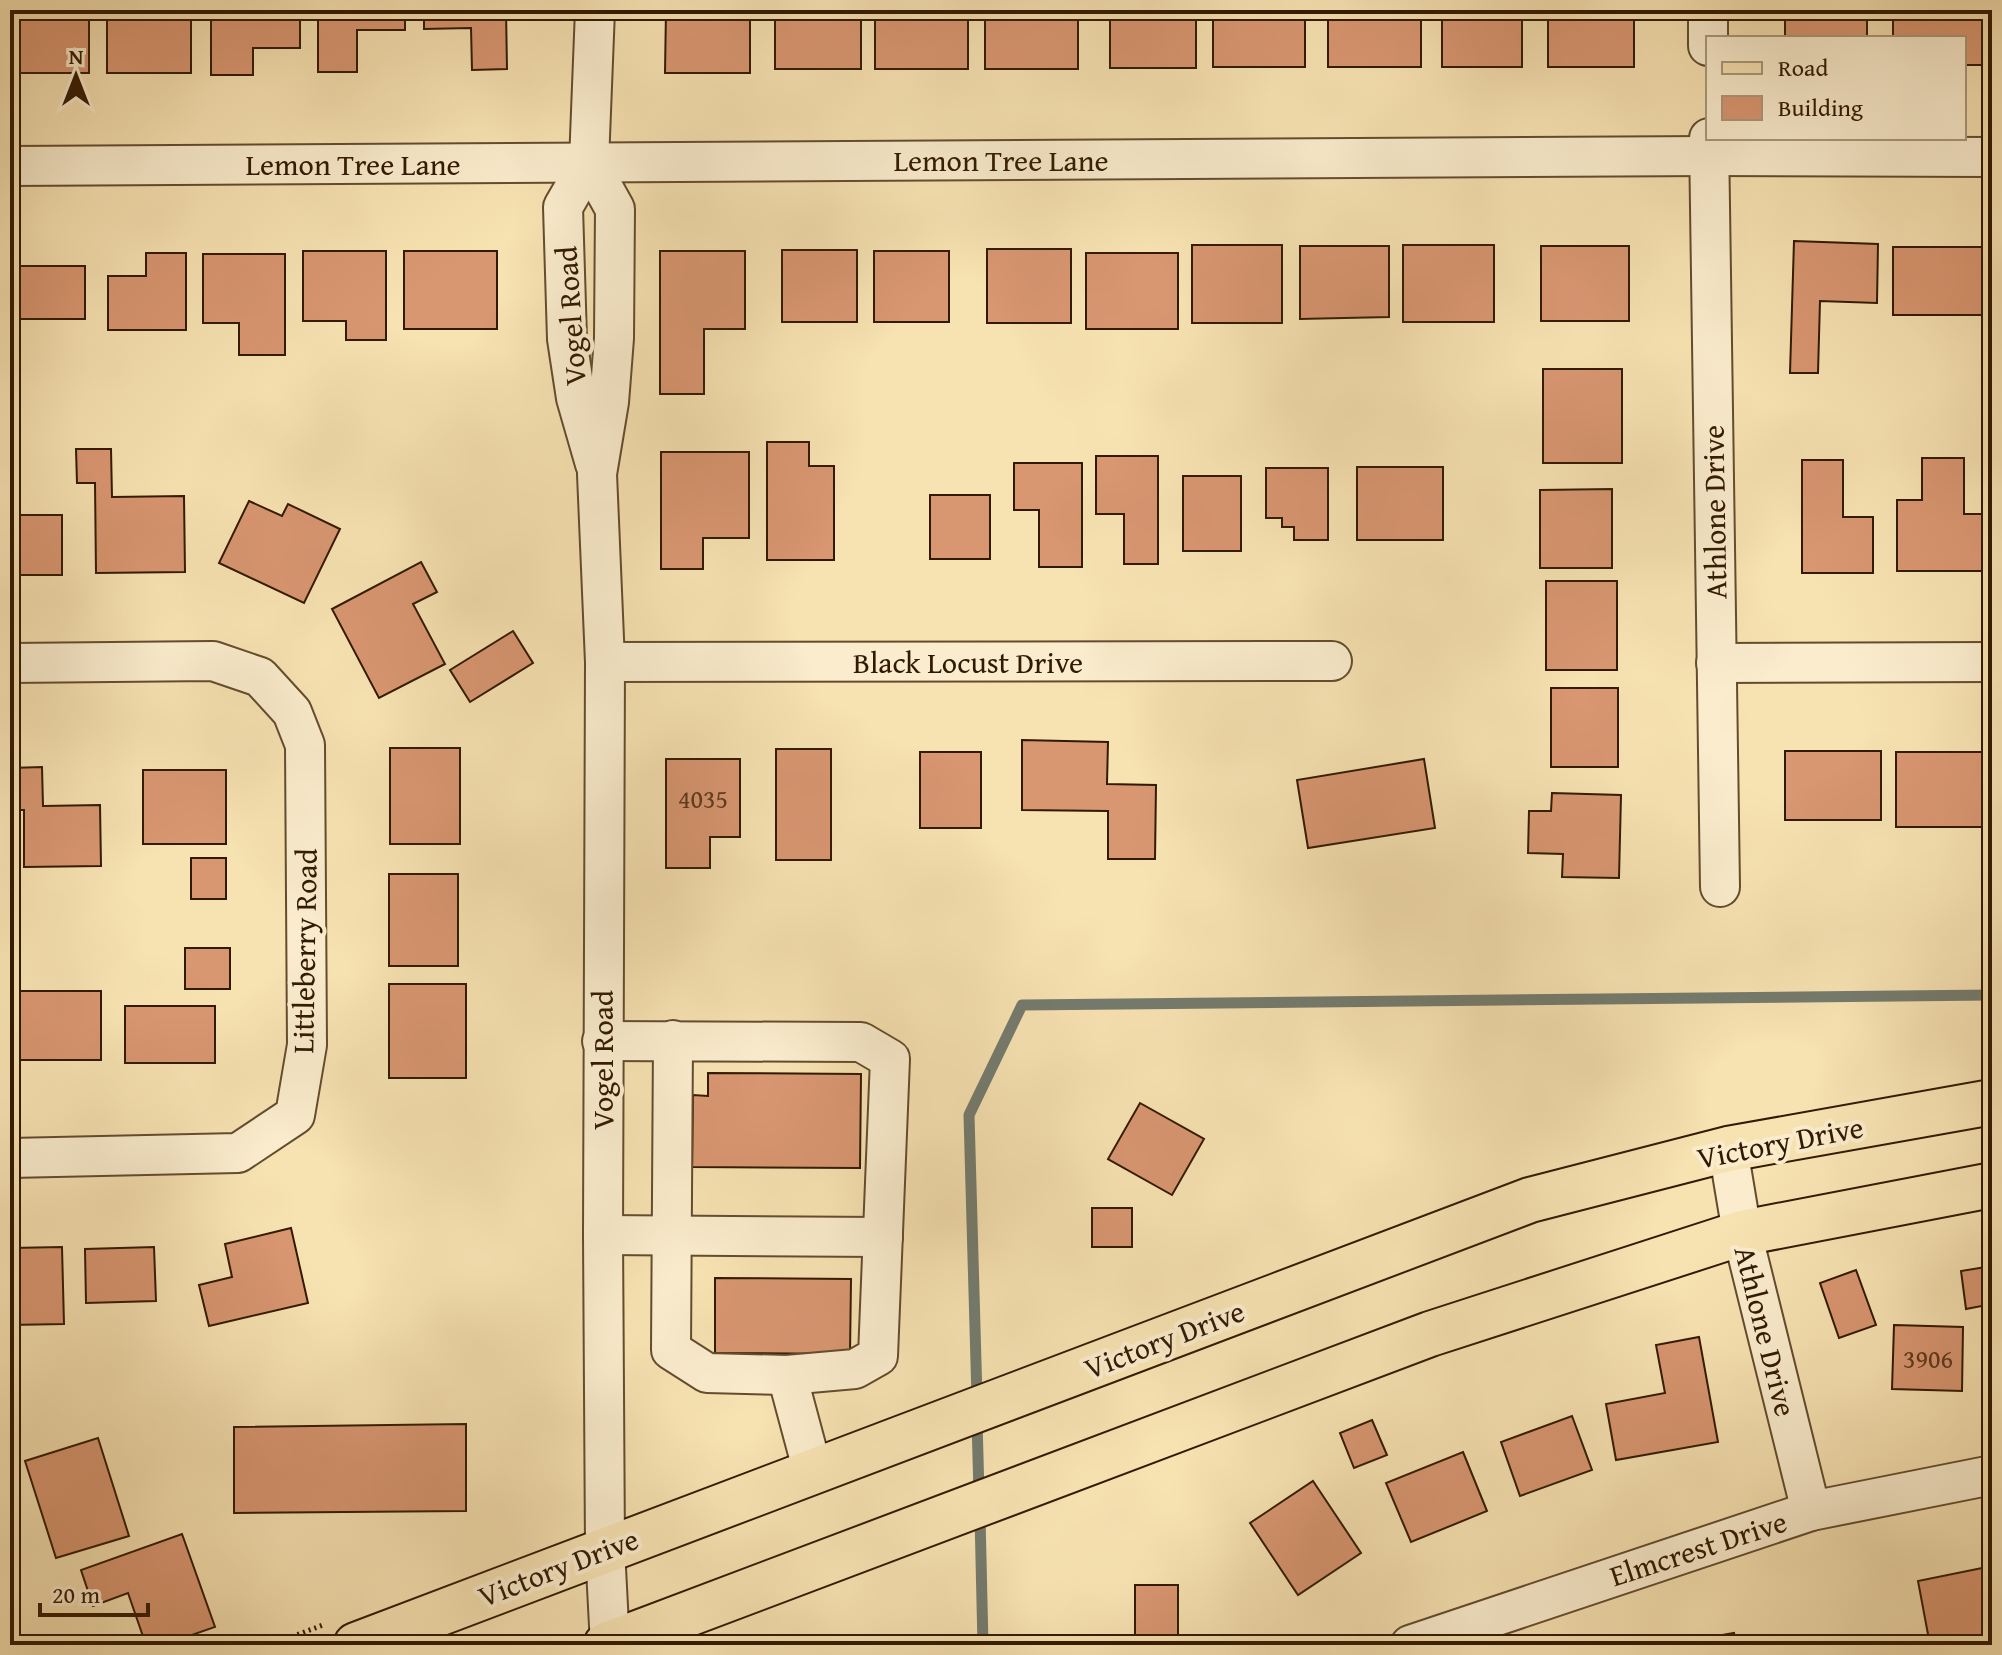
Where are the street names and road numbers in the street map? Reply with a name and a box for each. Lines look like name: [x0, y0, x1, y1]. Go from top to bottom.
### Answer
street label: Lemon Tree Lane: [893, 138, 1109, 182]
street label: Lemon Tree Lane: [245, 142, 461, 186]
street label: Vogel Road: [543, 245, 597, 387]
street label: Athlone Drive: [1690, 425, 1738, 599]
street label: Black Locust Drive: [853, 640, 1083, 684]
street label: Littleberry Road: [280, 848, 328, 1054]
street label: Vogel Road: [580, 990, 624, 1130]
street label: Victory Drive: [1693, 1104, 1867, 1180]
street label: Athlone Drive: [1724, 1241, 1808, 1421]
street label: Victory Drive: [1077, 1288, 1251, 1390]
street label: Elmcrest Drive: [1604, 1499, 1792, 1597]
street label: Victory Drive: [471, 1516, 645, 1618]

